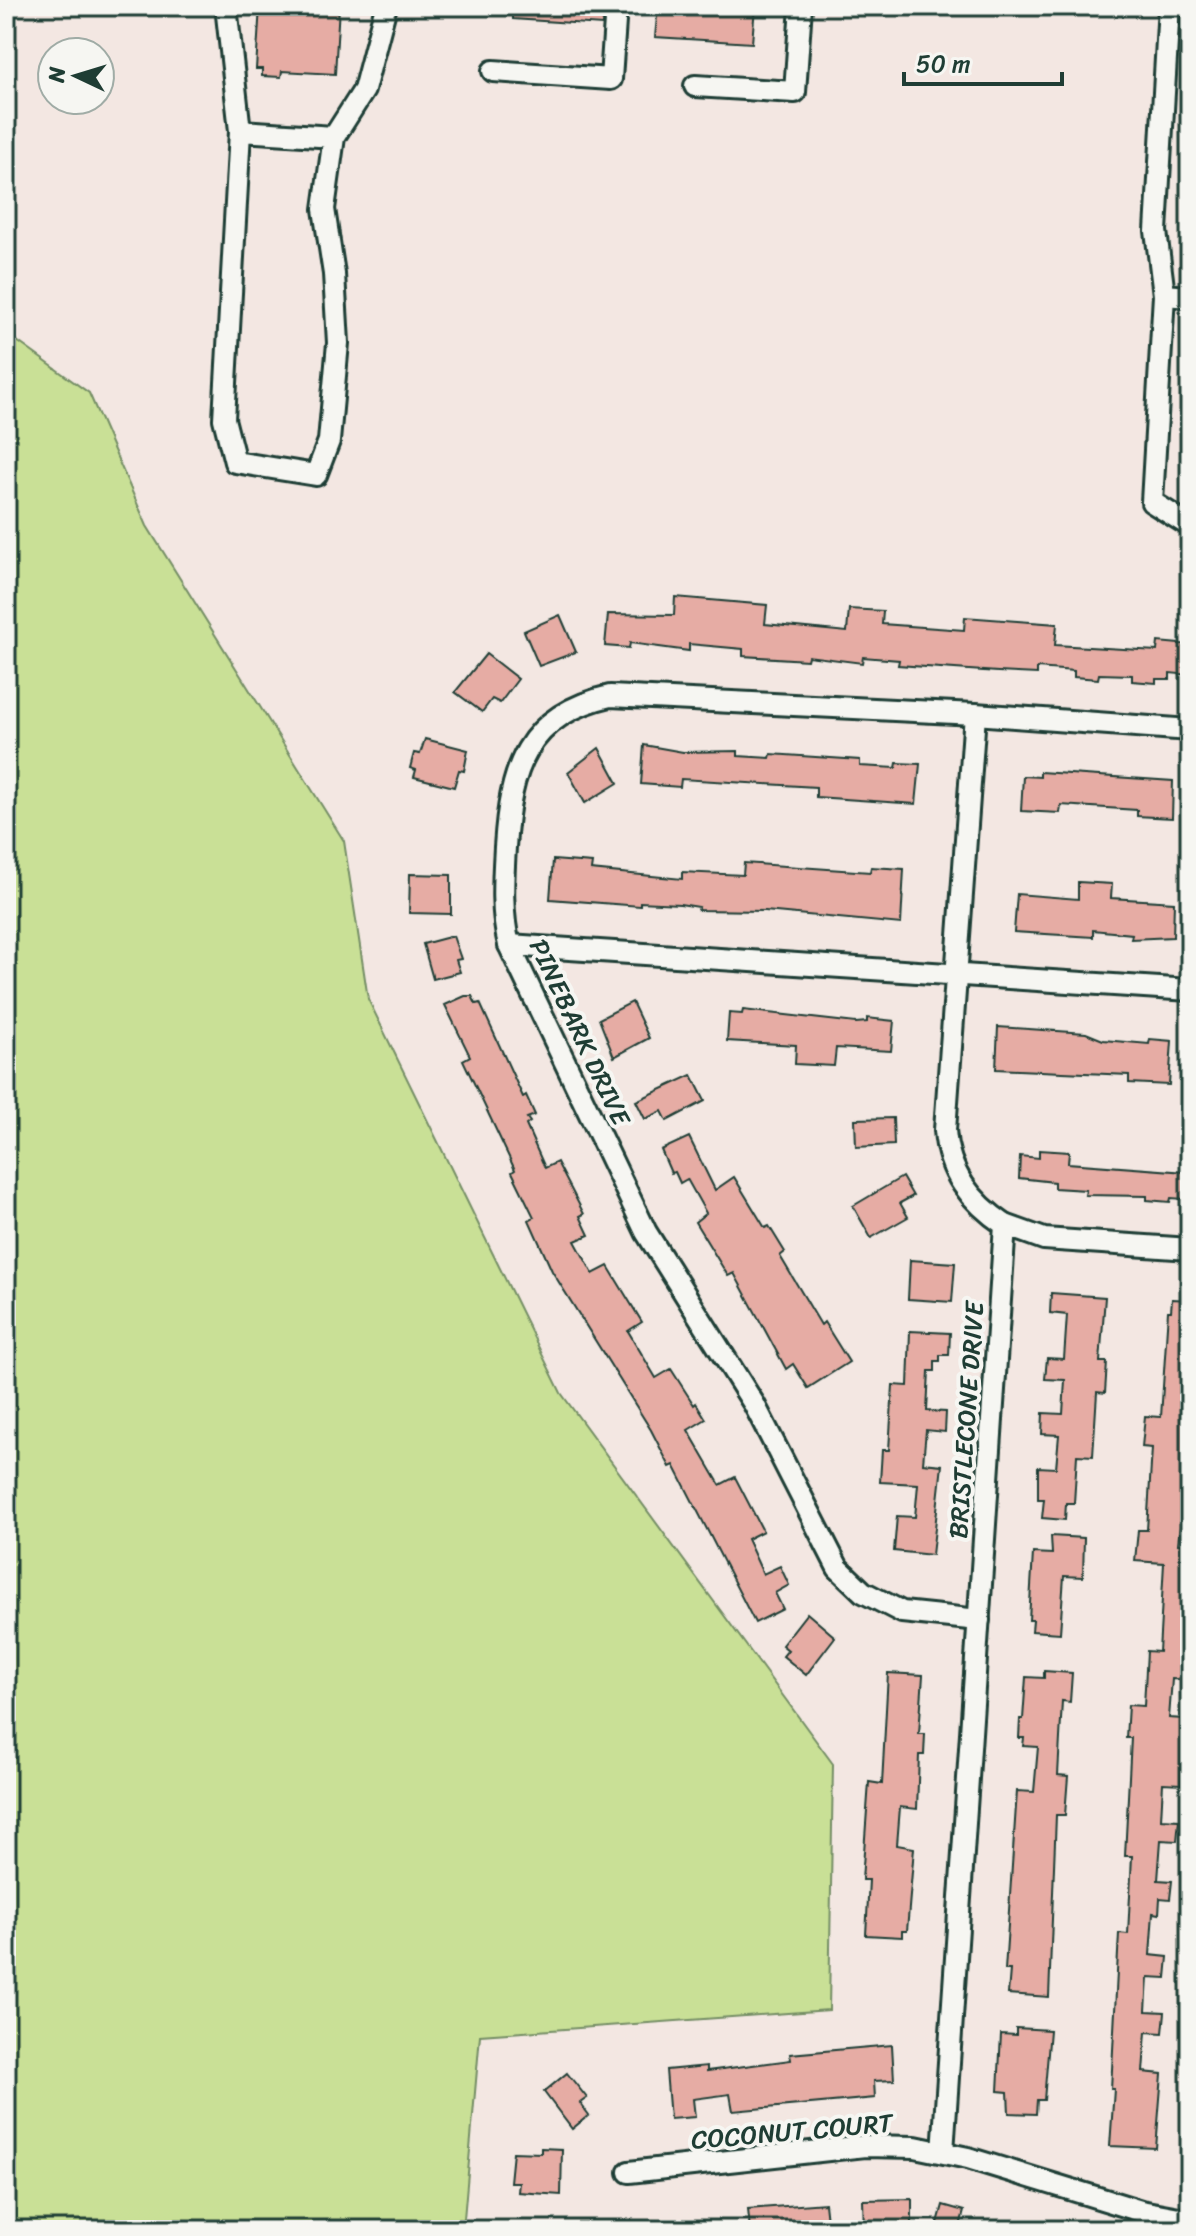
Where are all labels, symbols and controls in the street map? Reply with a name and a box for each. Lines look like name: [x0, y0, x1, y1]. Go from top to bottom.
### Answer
north arrow: [36, 36, 116, 116]
scale bar: [904, 36, 1062, 86]
text: 50 m: [916, 43, 971, 85]
text: N: [36, 65, 77, 85]
street label: PINEBARK DRIVE: [516, 931, 644, 1135]
street label: BRISTLECONE DRIVE: [935, 1298, 997, 1540]
street label: COCONUT COURT: [689, 2099, 896, 2163]

